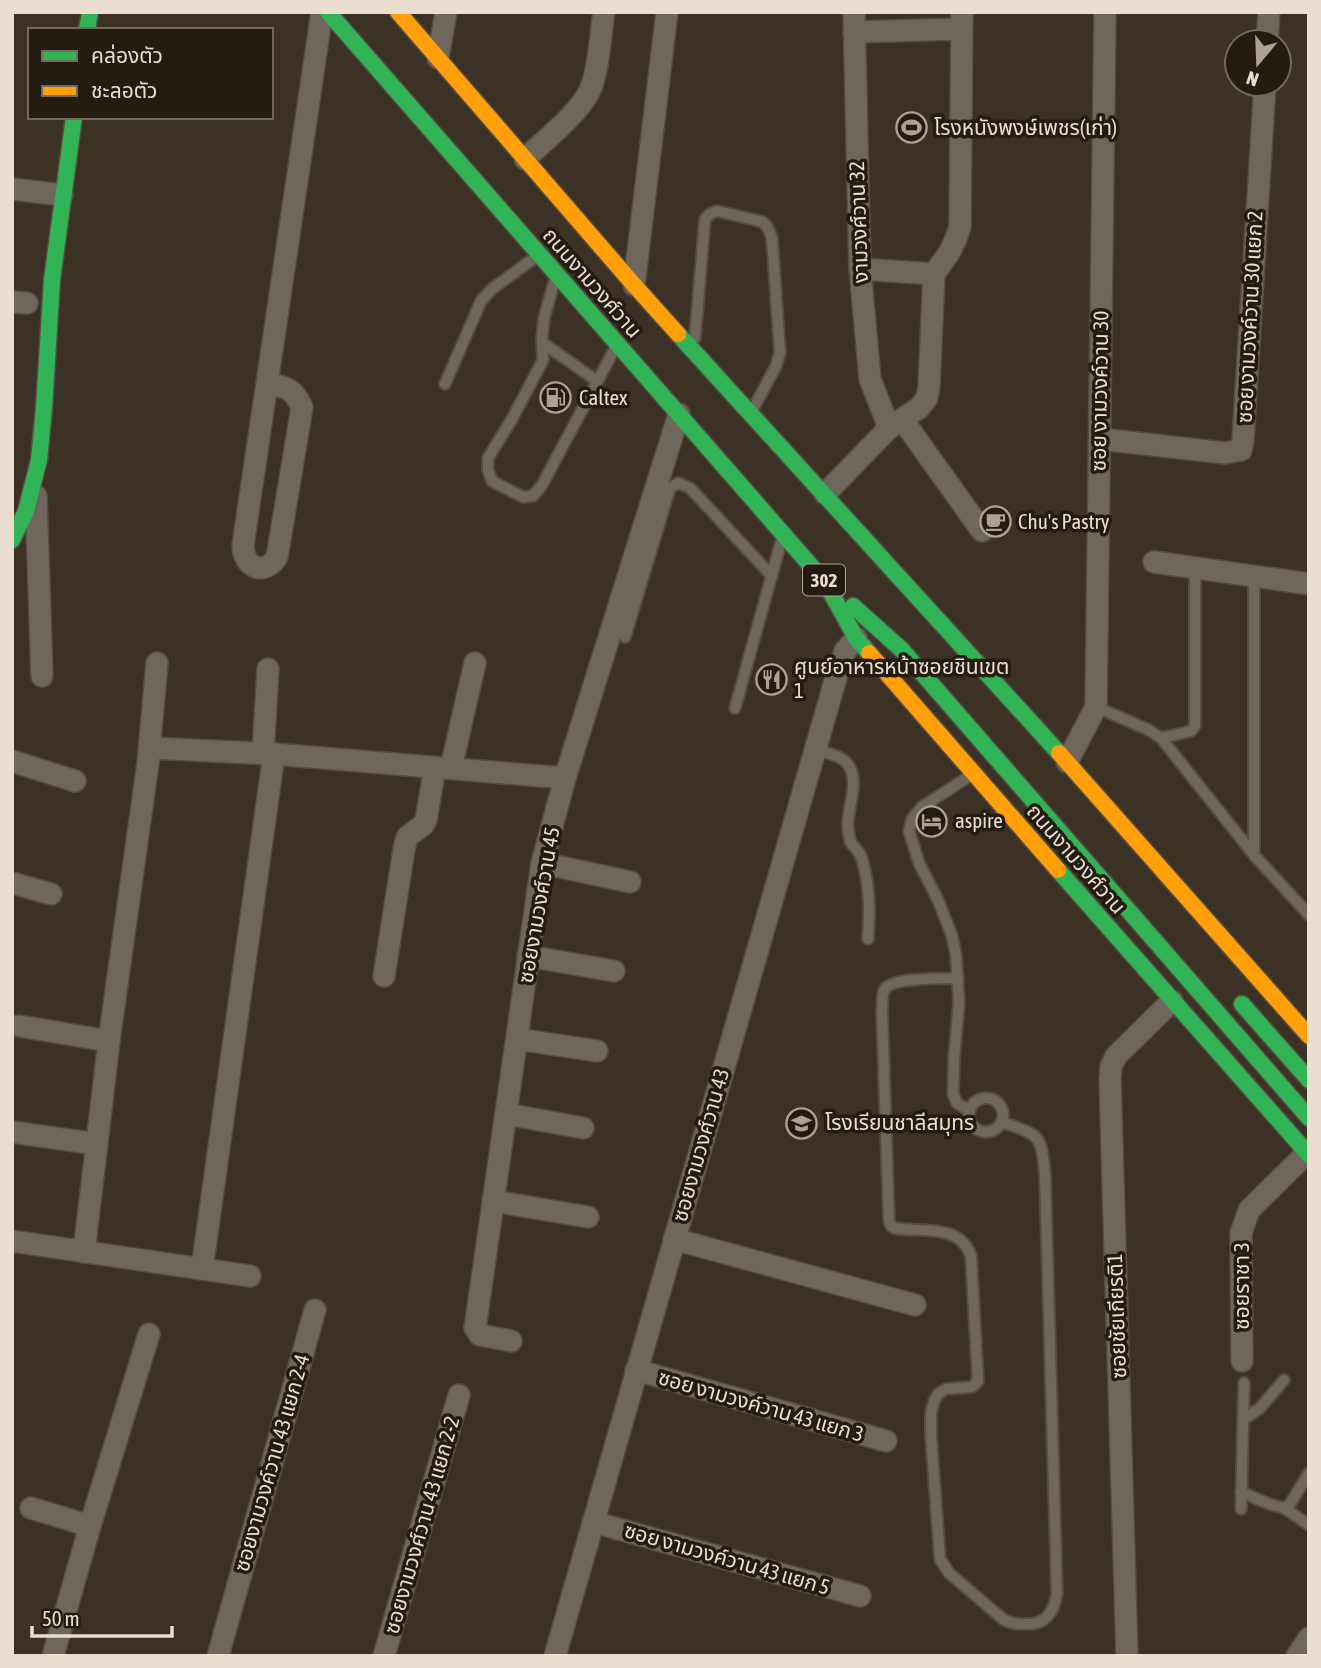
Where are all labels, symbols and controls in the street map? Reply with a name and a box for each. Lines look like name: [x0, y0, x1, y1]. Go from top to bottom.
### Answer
legend: [28, 28, 273, 119]
north arrow: [1223, 28, 1293, 98]
text: คล่องตัว: [91, 43, 163, 67]
text: N: [1244, 67, 1261, 91]
text: ชะลอตัว: [91, 78, 157, 102]
sports icon: โรงหนังพงษ์เพชร(เก่า): [894, 111, 928, 145]
place label: โรงหนังพงษ์เพชร(เก่า): [934, 115, 1117, 139]
street label: งามวงศ์วาน 32: [844, 161, 872, 283]
street label: ซอย งามวงค์วาน 30 แยก 2: [1231, 210, 1267, 424]
street label: ถนนงามวงศ์วาน: [539, 223, 647, 342]
street label: ซอย งามวงค์วาน 30: [1086, 310, 1112, 472]
fuel station icon: Caltex: [539, 381, 573, 415]
place label: Caltex: [579, 385, 628, 409]
cafe icon: Chu's Pastry: [978, 505, 1012, 539]
place label: Chu's Pastry: [1018, 509, 1110, 533]
road number: 302: [803, 565, 845, 596]
place label: ศูนย์อาหารหน้าซอยชินเขต 1: [794, 654, 1009, 702]
restaurant icon: ศูนย์อาหารหน้าซอยชินเขต 1: [754, 662, 788, 696]
street label: ถนนงามวงศ์วาน: [1023, 799, 1131, 918]
hotel icon: aspire: [915, 804, 949, 838]
place label: aspire: [955, 808, 1003, 832]
street label: ซอยงามวงศ์วาน 45: [512, 825, 564, 985]
street label: ซอยงามวงศ์วาน 43: [667, 1065, 733, 1224]
school or university icon: โรงเรียนชาลีสมุทร: [785, 1106, 819, 1140]
place label: โรงเรียนชาลีสมุทร: [825, 1110, 974, 1136]
street label: ซอยราชา 3: [1229, 1242, 1253, 1330]
street label: ซอยชัยเกียรติ1: [1102, 1253, 1130, 1379]
street label: ซอยงามวงค์วาน 43 แยก 2-4: [229, 1351, 314, 1574]
street label: ซอย งามวงค์วาน 43 แยก 3: [656, 1364, 867, 1446]
street label: ซอยงามวงศ์วาน 43 แยก 2-2: [378, 1413, 464, 1636]
street label: ซอย งามวงค์วาน 43 แยก 5: [622, 1517, 833, 1599]
scale bar: [32, 1594, 172, 1638]
text: 50 m: [42, 1606, 80, 1630]

